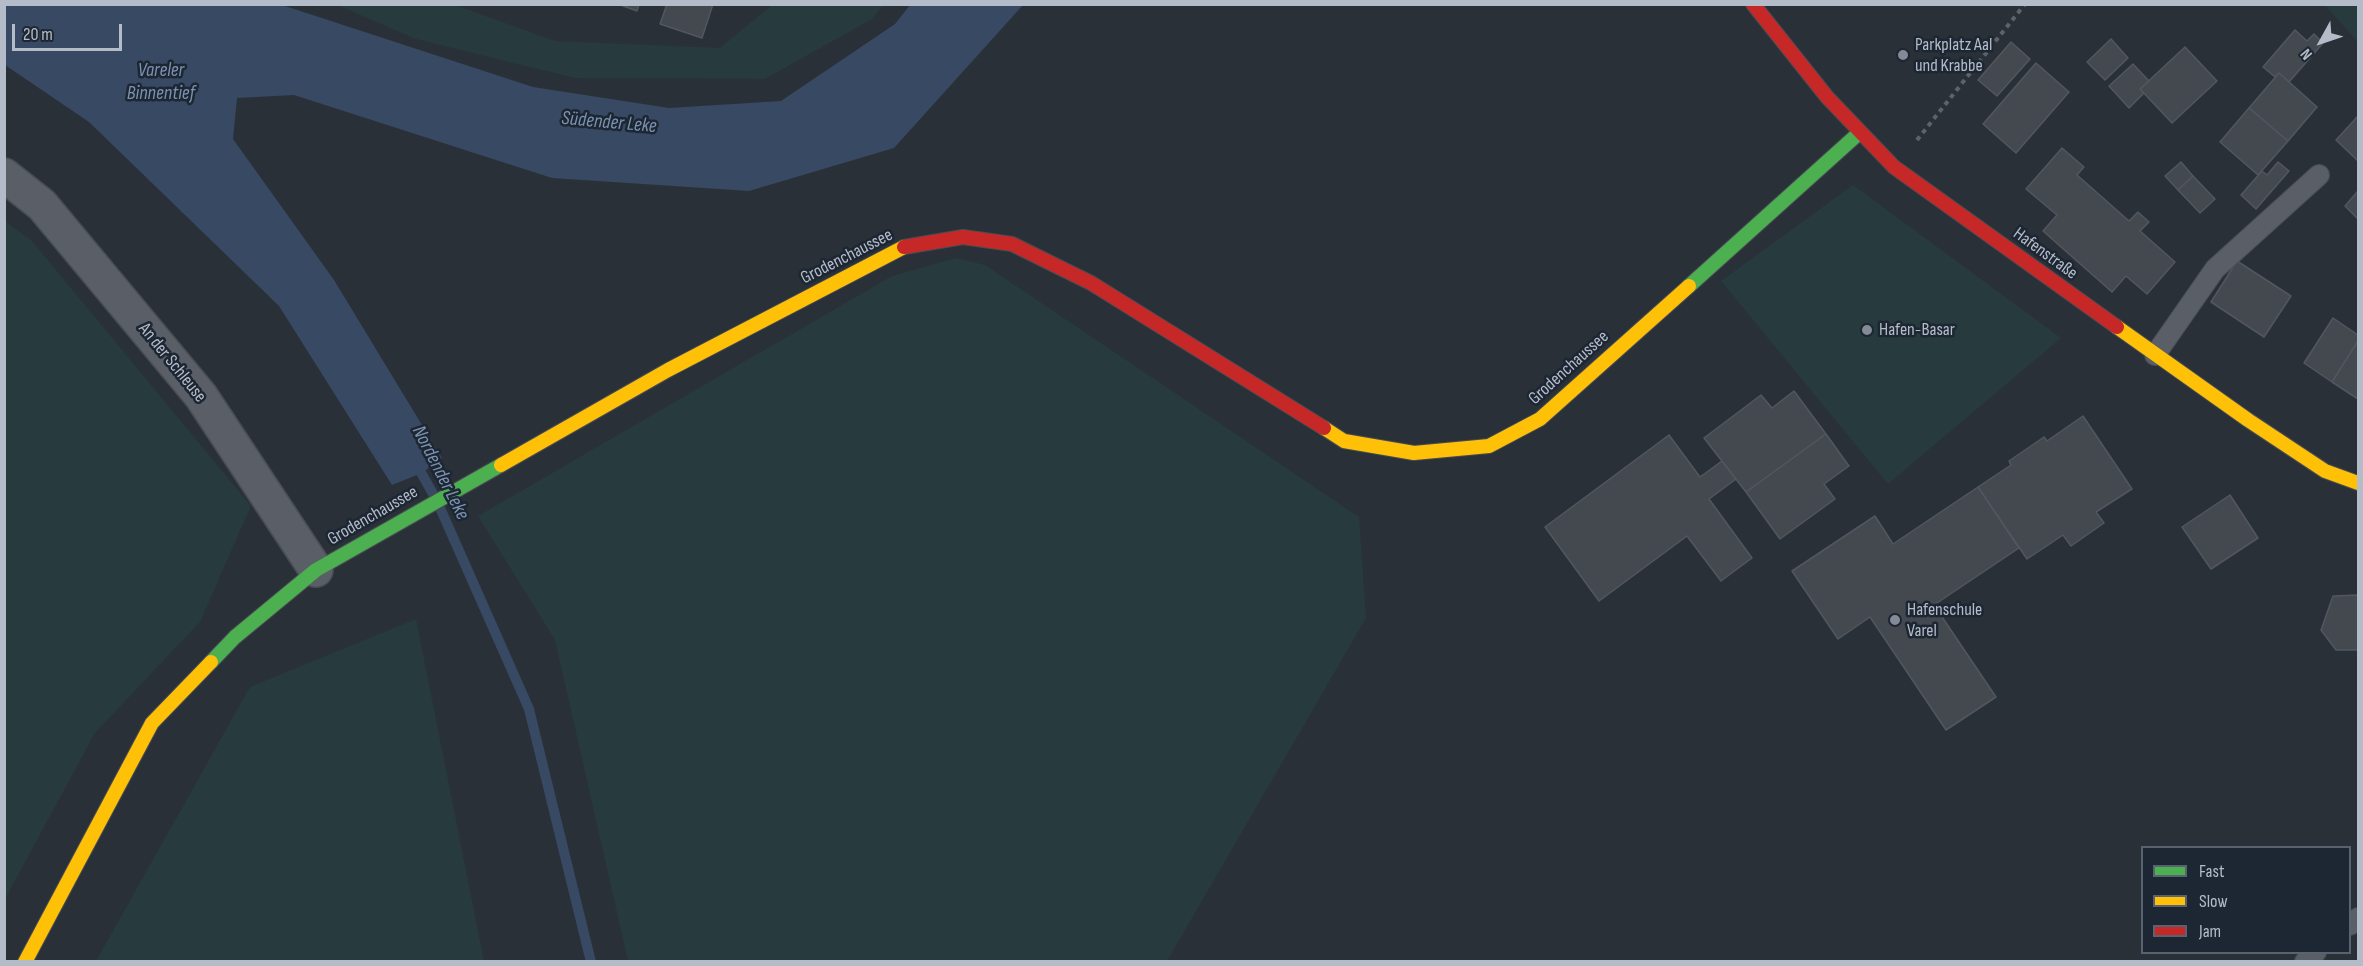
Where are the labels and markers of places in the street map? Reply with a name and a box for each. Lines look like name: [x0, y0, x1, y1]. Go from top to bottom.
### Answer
place label: Parkplatz Aal und Krabbe: [1915, 34, 1992, 76]
marker: Parkplatz Aal und Krabbe: [1896, 48, 1910, 62]
place label: Hafen-Basar: [1879, 319, 1955, 341]
marker: Hafen-Basar: [1860, 323, 1874, 337]
place label: Hafenschule Varel: [1907, 599, 1982, 642]
marker: Hafenschule Varel: [1888, 613, 1902, 627]

